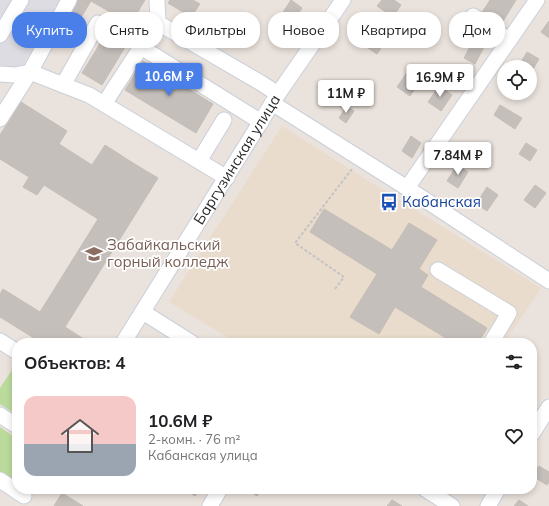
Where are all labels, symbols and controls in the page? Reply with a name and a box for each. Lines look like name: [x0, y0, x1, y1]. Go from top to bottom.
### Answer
chip: Купить: [12, 12, 87, 48]
chip: Снять: [95, 12, 163, 48]
chip: Фильтры: [171, 12, 260, 48]
chip: Новое: [268, 12, 339, 48]
chip: Квартира: [347, 12, 441, 48]
chip: Дом: [449, 12, 505, 48]
map controls: [497, 60, 537, 100]
button: locate: [497, 60, 537, 100]
pin: 10.6M ₽: [132, 63, 206, 97]
pin: 16.9M ₽: [403, 64, 477, 98]
text: 10.6M ₽: [144, 68, 194, 84]
text: 16.9M ₽: [415, 69, 465, 85]
pin: 11M ₽: [318, 80, 374, 114]
text: 11M ₽: [327, 85, 365, 101]
street label: Баргузинская улица: [189, 91, 284, 228]
pin: 7.84M ₽: [421, 142, 495, 176]
text: 7.84M ₽: [433, 147, 483, 163]
bus stop icon: Кабанская: [379, 192, 399, 212]
place label: Кабанская: [402, 192, 481, 211]
place label: Забайкальский горный колледж: [107, 235, 229, 271]
school or university icon: Забайкальский горный колледж: [84, 244, 104, 264]
icon: filters: [503, 351, 525, 373]
text: Объектов: 4: [24, 352, 125, 373]
text: 10.6M ₽: [148, 410, 212, 431]
icon: home: [56, 412, 104, 460]
icon: heart: [503, 425, 525, 447]
text: 2-комн. · 76 m²: [148, 431, 241, 447]
text: Кабанская улица: [148, 447, 258, 463]

